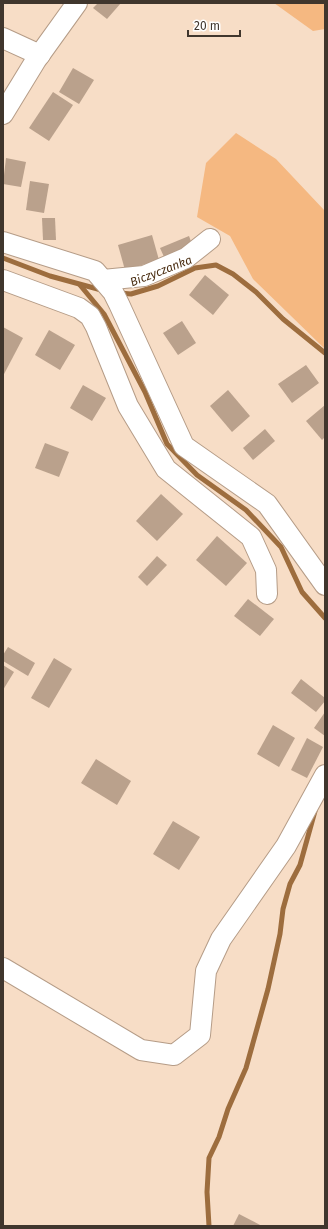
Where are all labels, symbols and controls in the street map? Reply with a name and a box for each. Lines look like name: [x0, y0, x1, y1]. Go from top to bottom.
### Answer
scale bar: [188, 12, 240, 38]
text: 20 m: [194, 19, 220, 33]
water label: Biczyczanka: [128, 253, 194, 289]

